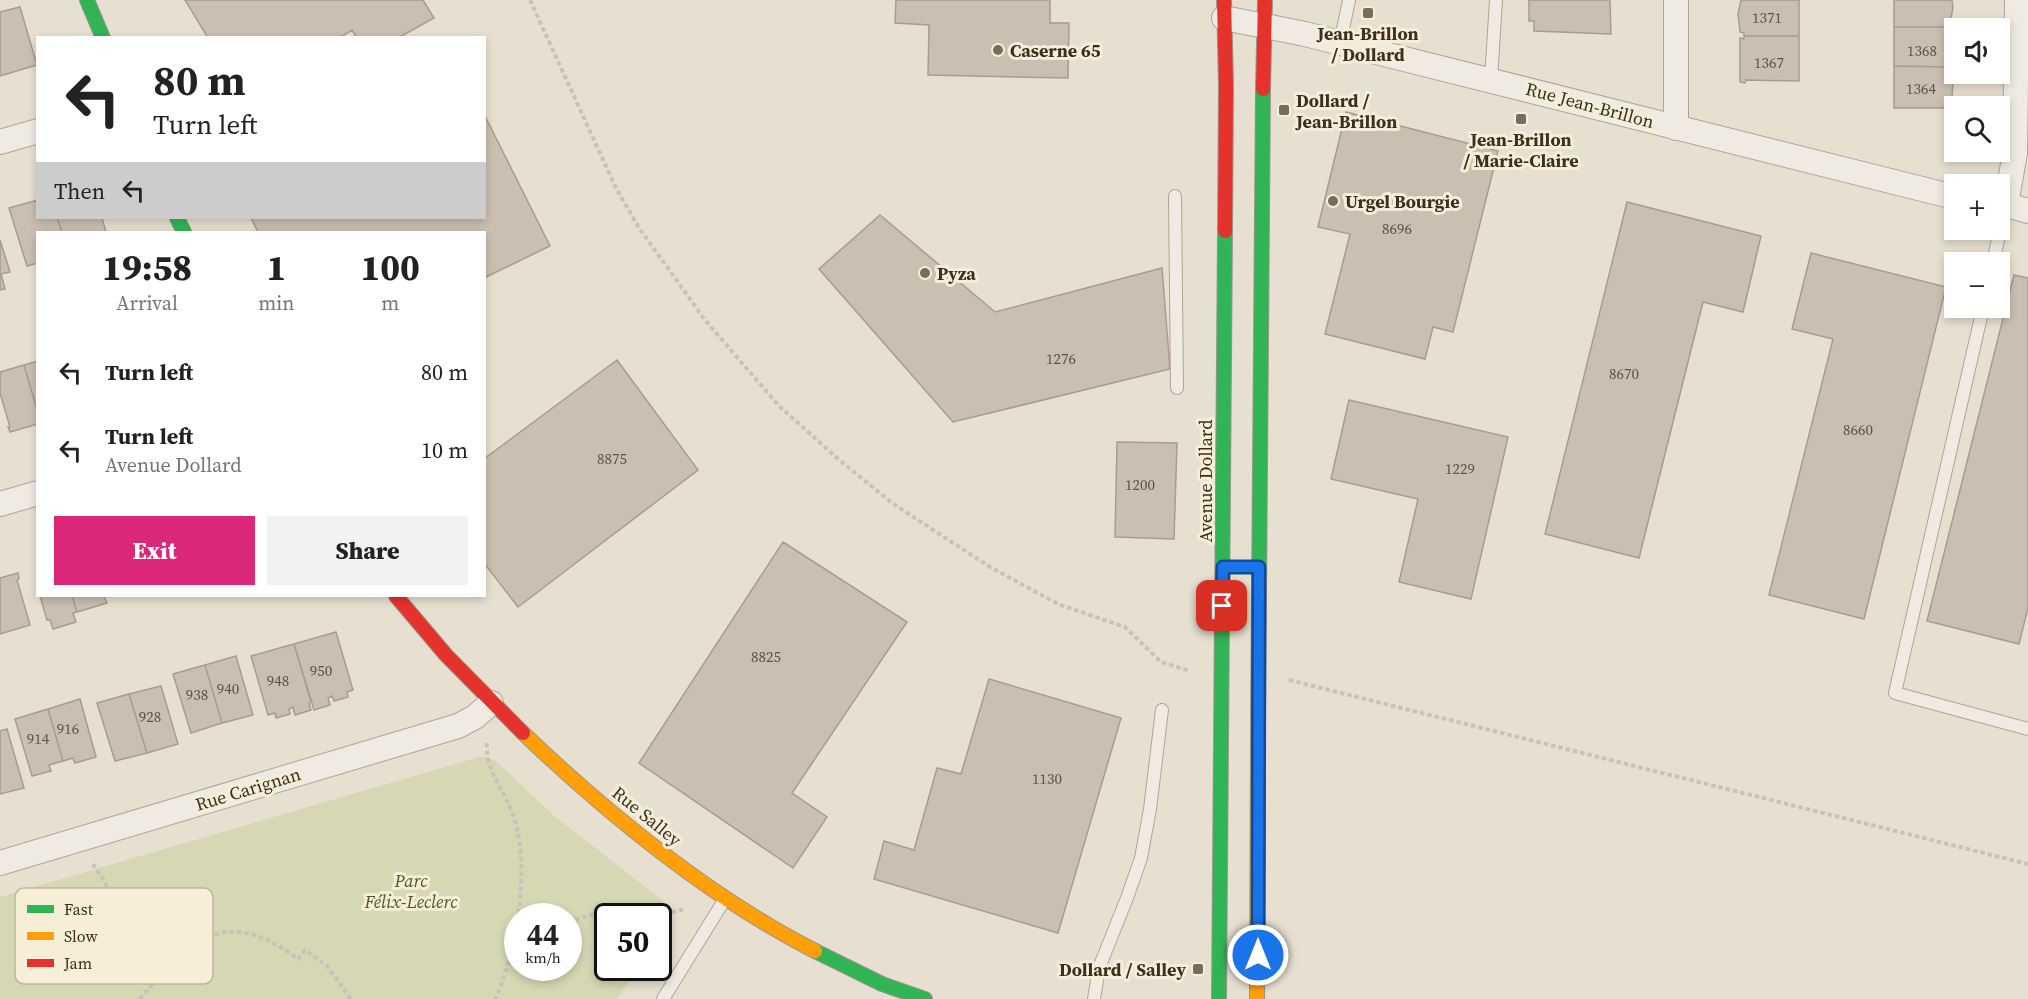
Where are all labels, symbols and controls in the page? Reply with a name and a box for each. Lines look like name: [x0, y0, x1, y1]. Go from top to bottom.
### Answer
marker: Jean-Brillon / Dollard: [1361, 6, 1375, 20]
house number: 1371: [1752, 7, 1782, 28]
map controls: [1944, 18, 2010, 318]
button: sound: [1944, 18, 2010, 84]
place label: Jean-Brillon / Dollard: [1316, 21, 1419, 67]
place label: Caserne 65: [1010, 38, 1101, 63]
house number: 1368: [1907, 40, 1937, 61]
marker: Caserne 65: [991, 43, 1005, 57]
text: 80 m: [153, 51, 246, 109]
house number: 1367: [1754, 52, 1784, 73]
icon: left: [54, 60, 132, 138]
street label: Rue Jean-Brillon: [1523, 76, 1657, 134]
house number: 1364: [1906, 78, 1936, 99]
place label: Dollard / Jean-Brillon: [1295, 88, 1397, 134]
button: search: [1944, 96, 2010, 162]
marker: Dollard / Jean-Brillon: [1277, 103, 1291, 117]
text: Turn left: [153, 106, 257, 143]
marker: Jean-Brillon / Marie-Claire: [1514, 112, 1528, 126]
place label: Jean-Brillon / Marie-Claire: [1463, 127, 1579, 173]
icon: left: [117, 174, 150, 207]
button: +: [1944, 174, 2010, 240]
text: Then: [54, 176, 105, 206]
place label: Urgel Bourgie: [1345, 189, 1460, 214]
marker: Urgel Bourgie: [1326, 194, 1340, 208]
house number: 8696: [1382, 218, 1412, 239]
text: 19:58: [102, 243, 192, 292]
text: 1: [266, 243, 286, 292]
text: 100: [360, 243, 420, 292]
button: −: [1944, 252, 2010, 318]
place label: Pyza: [937, 261, 976, 286]
marker: Pyza: [918, 266, 932, 280]
text: Arrival: [116, 289, 178, 317]
text: min: [258, 289, 294, 317]
text: m: [381, 289, 399, 317]
house number: 1276: [1046, 348, 1076, 369]
icon: left: [54, 356, 87, 389]
text: Turn left: [105, 357, 193, 387]
text: 80 m: [421, 357, 468, 387]
house number: 8670: [1609, 363, 1639, 384]
street label: Avenue Dollard: [1193, 419, 1218, 543]
house number: 8660: [1843, 419, 1873, 440]
text: Turn left: [105, 421, 193, 451]
icon: left: [54, 434, 87, 467]
text: 10 m: [421, 435, 468, 465]
house number: 8875: [597, 448, 627, 469]
text: Avenue Dollard: [105, 451, 242, 479]
house number: 1229: [1445, 458, 1475, 479]
house number: 1200: [1125, 474, 1155, 495]
button: Exit: [54, 516, 255, 585]
button: Share: [267, 516, 468, 585]
pin: [1196, 580, 1247, 631]
icon: arrive: [1205, 589, 1238, 622]
house number: 8825: [751, 646, 781, 667]
house number: 950: [310, 660, 332, 681]
house number: 948: [267, 670, 289, 691]
house number: 940: [217, 678, 239, 699]
house number: 938: [186, 684, 208, 705]
house number: 928: [139, 706, 161, 727]
house number: 916: [57, 718, 79, 739]
house number: 914: [27, 728, 50, 749]
street label: Rue Carignan: [192, 761, 304, 817]
house number: 1130: [1032, 768, 1062, 789]
street label: Rue Salley: [607, 780, 688, 852]
park label: Parc Félix-Leclerc: [364, 868, 458, 914]
legend: [15, 888, 213, 984]
text: Fast: [64, 898, 94, 920]
speed limit sign: 50: [594, 903, 672, 981]
text: 44: [527, 914, 559, 955]
position arrow: [1226, 923, 1290, 987]
text: Slow: [64, 925, 99, 947]
text: km/h: [525, 947, 561, 968]
text: Jam: [63, 952, 92, 974]
place label: Dollard / Salley: [1059, 957, 1186, 982]
marker: Dollard / Salley: [1191, 962, 1205, 976]

